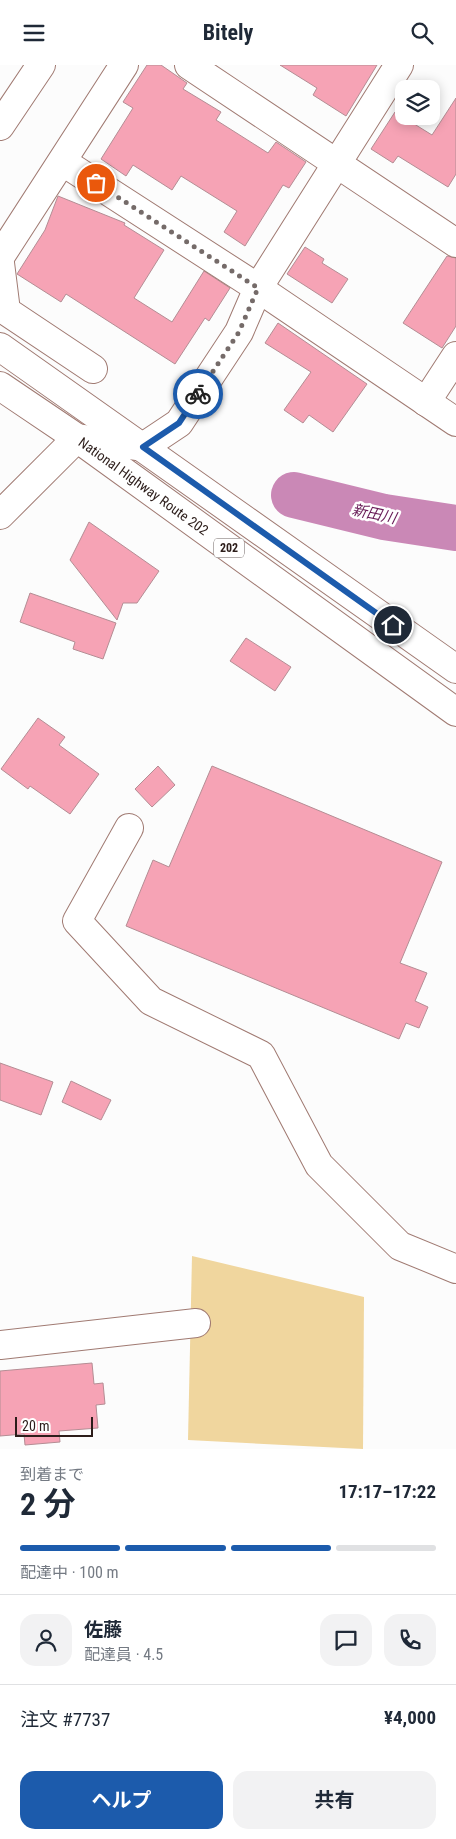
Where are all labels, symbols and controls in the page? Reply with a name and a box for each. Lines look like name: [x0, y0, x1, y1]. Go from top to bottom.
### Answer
icon: menu: [20, 19, 48, 47]
icon: search: [408, 19, 436, 47]
text: Bitely: [203, 20, 253, 45]
map controls: [395, 80, 440, 125]
button: layers: [395, 80, 440, 125]
pin: [75, 162, 117, 204]
icon: bag: [82, 169, 110, 197]
courier: [173, 369, 223, 419]
icon: bike: [184, 380, 212, 408]
street label: National Highway Route 202: [76, 434, 212, 538]
water label: 新田川: [350, 501, 400, 528]
road number: 202: [214, 538, 244, 557]
pin: [372, 604, 414, 646]
icon: home: [379, 611, 407, 639]
scale bar: [15, 1414, 92, 1437]
text: 20 m: [22, 1418, 50, 1434]
text: 到着まで: [20, 1465, 84, 1484]
text: 17:17–17:22: [338, 1480, 436, 1503]
text: 2 分: [20, 1485, 76, 1523]
text: 配達中 · 100 m: [20, 1563, 119, 1582]
button: person: [20, 1614, 72, 1666]
button: chat: [320, 1614, 372, 1666]
button: phone: [384, 1614, 436, 1666]
text: 佐藤: [84, 1618, 122, 1641]
text: 配達員 · 4.5: [84, 1645, 163, 1664]
text: ¥4,000: [384, 1706, 436, 1729]
text: 注文 #7737: [20, 1708, 110, 1731]
button: ヘルプ: [20, 1771, 223, 1829]
button: 共有: [233, 1771, 436, 1829]

